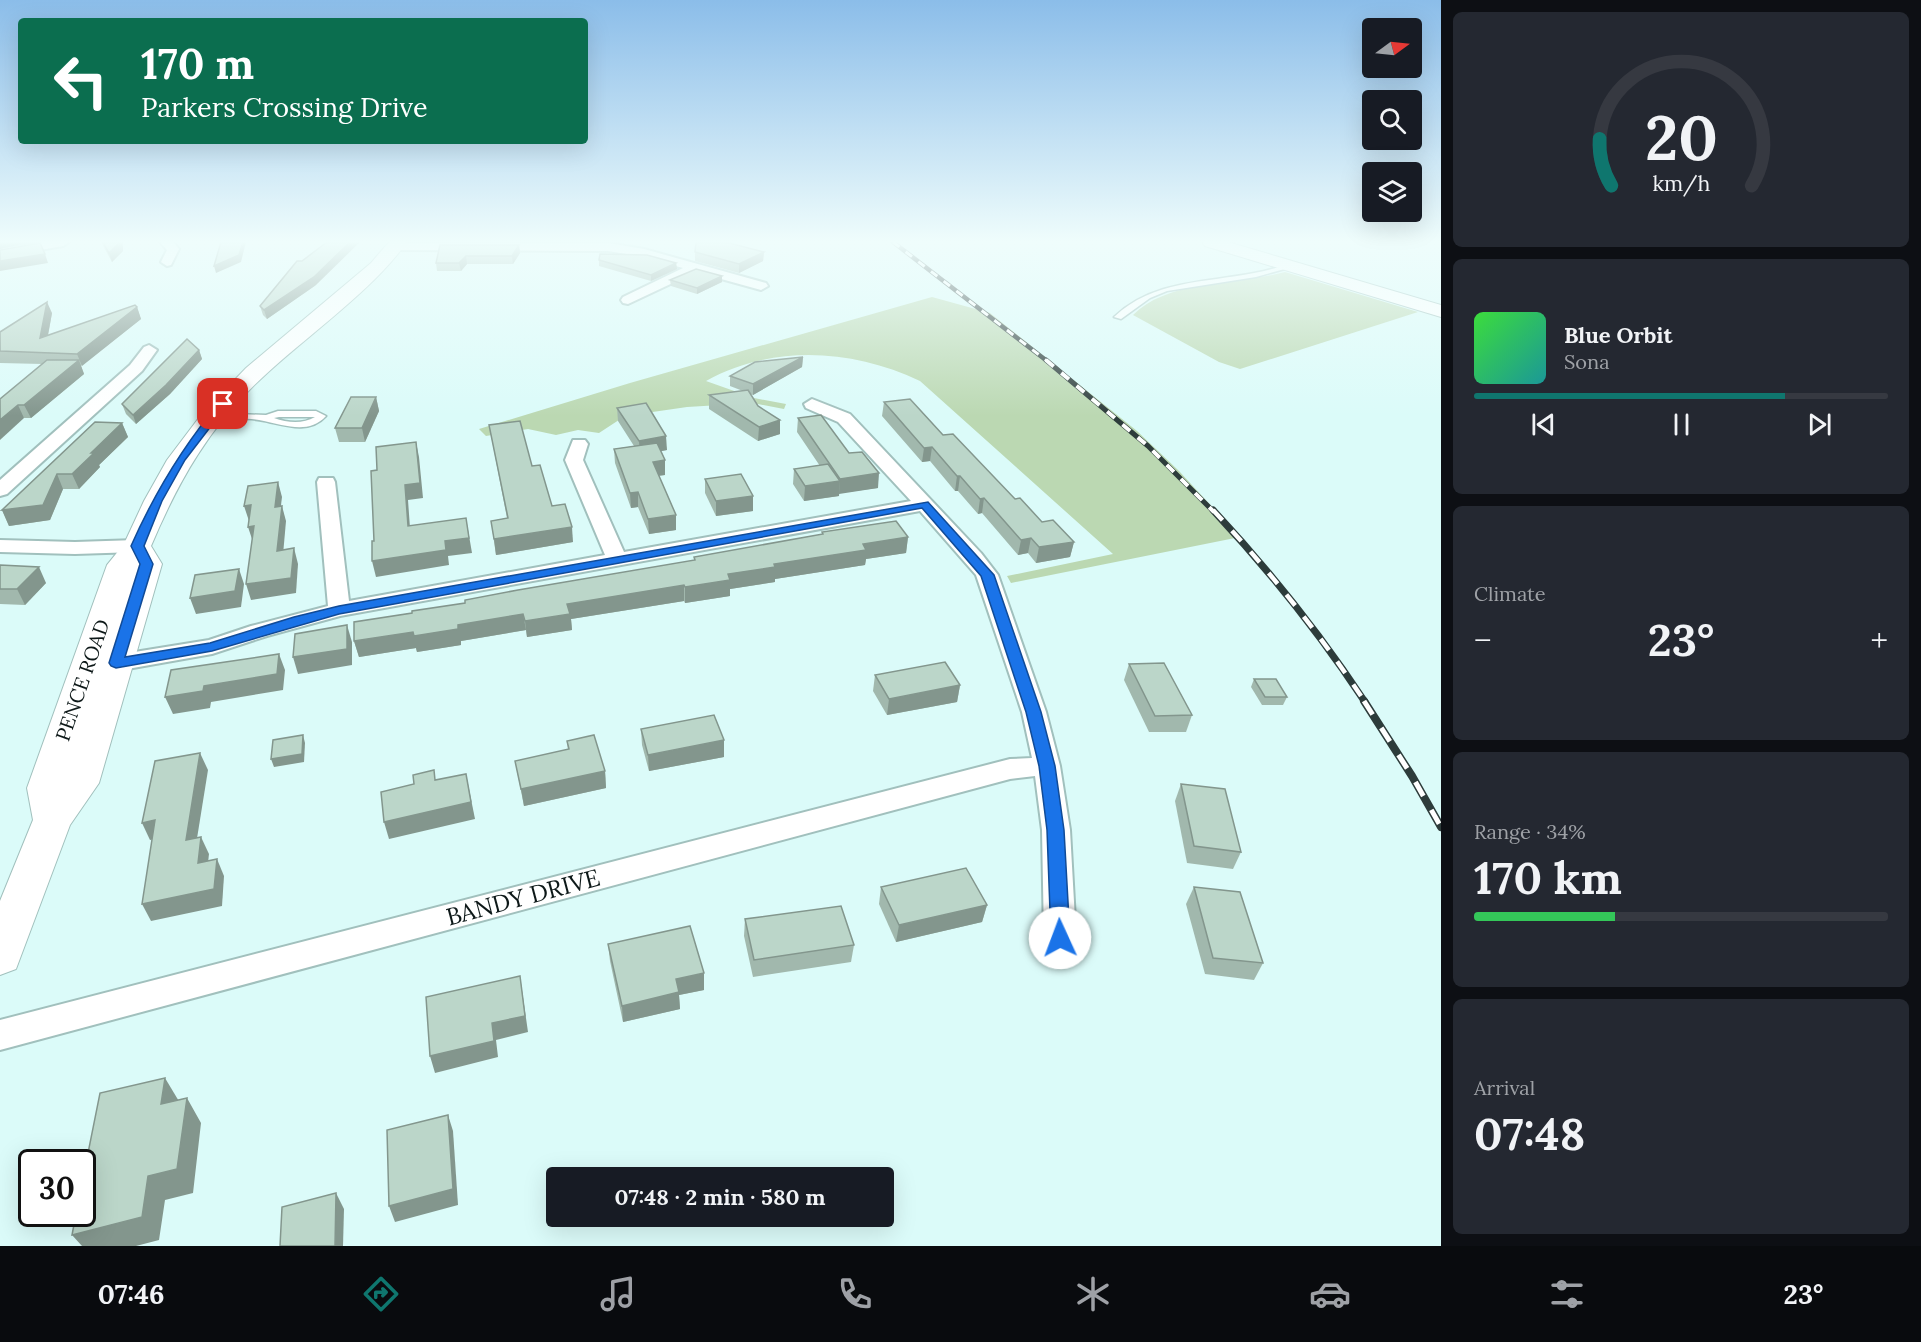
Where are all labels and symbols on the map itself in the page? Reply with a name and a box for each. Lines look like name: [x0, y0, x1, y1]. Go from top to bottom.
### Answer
north arrow: [1362, 18, 1422, 78]
pin: [197, 378, 248, 429]
street label: PENCE ROAD: [50, 616, 114, 744]
street label: BANDY DRIVE: [443, 862, 603, 932]
position arrow: [1028, 906, 1092, 970]
speed limit sign: 30: [18, 1149, 96, 1227]

